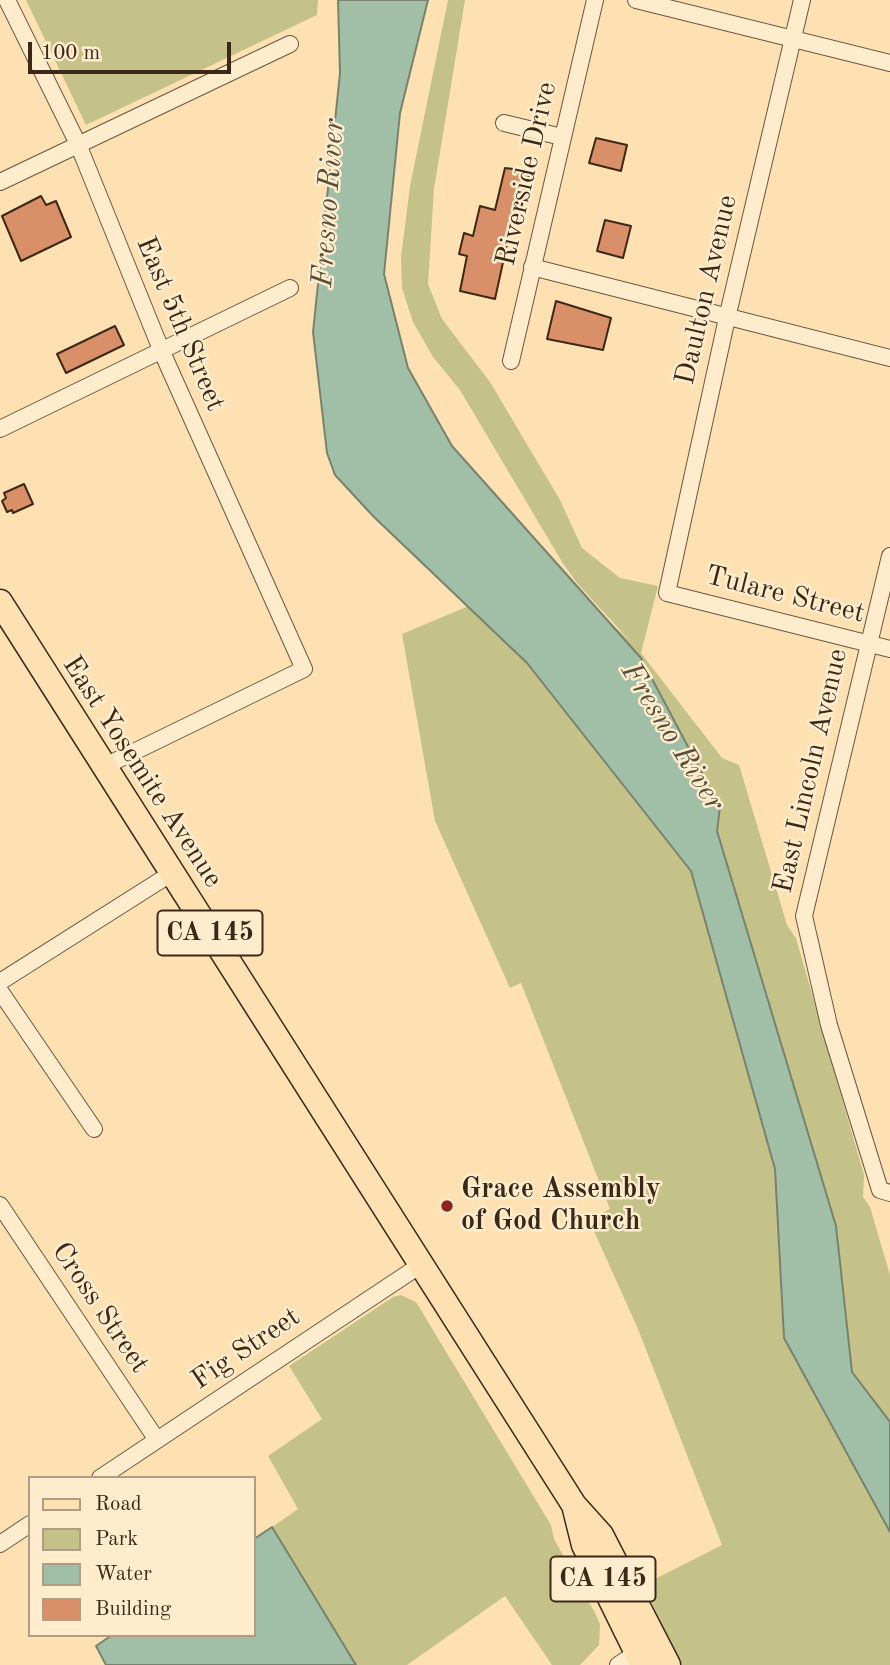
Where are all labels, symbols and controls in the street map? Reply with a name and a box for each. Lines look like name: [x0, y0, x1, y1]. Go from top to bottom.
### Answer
scale bar: [32, 28, 234, 72]
text: 100 m: [41, 43, 100, 64]
street label: Riverside Drive: [490, 79, 564, 269]
water label: Fresno River: [305, 118, 353, 288]
street label: Daulton Avenue: [669, 192, 745, 388]
street label: East 5th Street: [128, 232, 232, 416]
street label: Tulare Street: [702, 559, 868, 631]
street label: East Lincoln Avenue: [767, 645, 855, 897]
street label: East Yosemite Avenue: [55, 650, 229, 894]
water label: Fresno River: [612, 656, 732, 818]
road number: CA 145: [158, 910, 262, 956]
place label: Grace Assembly of God Church: [461, 1173, 661, 1239]
marker: Grace Assembly of God Church: [439, 1198, 455, 1214]
street label: Cross Street: [44, 1236, 156, 1380]
street label: Fig Street: [185, 1301, 307, 1397]
legend: [28, 1476, 256, 1637]
text: Road: [95, 1494, 142, 1515]
text: Park: [95, 1529, 138, 1550]
road number: CA 145: [550, 1556, 656, 1602]
text: Water: [95, 1564, 152, 1585]
text: Building: [95, 1599, 171, 1620]

